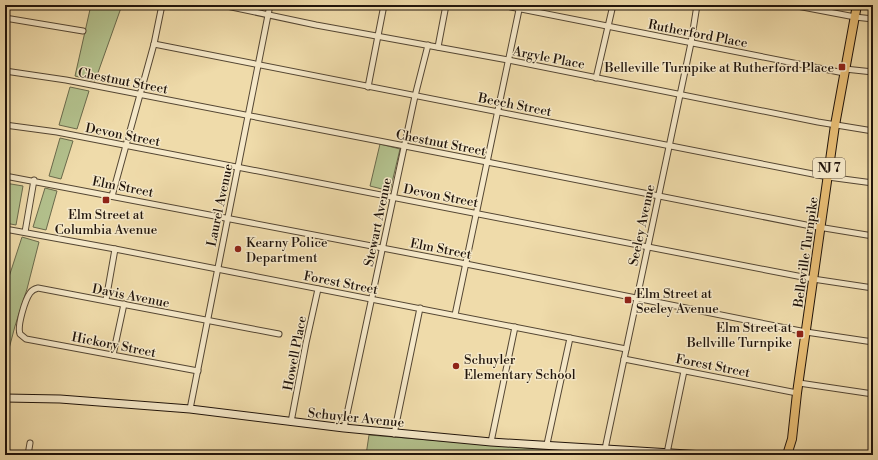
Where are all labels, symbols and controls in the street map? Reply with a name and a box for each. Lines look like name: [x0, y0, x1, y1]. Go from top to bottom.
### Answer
street label: Rutherford Place: [647, 16, 749, 52]
street label: Argyle Place: [510, 43, 587, 73]
place label: Belleville Turnpike at Rutherford Place: [604, 60, 834, 76]
marker: Belleville Turnpike at Rutherford Place: [837, 62, 847, 72]
street label: Chestnut Street: [76, 64, 170, 98]
street label: Beech Street: [476, 90, 553, 120]
street label: Devon Street: [84, 120, 162, 150]
street label: Chestnut Street: [394, 126, 488, 160]
road number: NJ 7: [813, 158, 845, 178]
street label: Laurel Avenue: [203, 162, 237, 248]
street label: Elm Street: [91, 173, 155, 201]
street label: Stewart Avenue: [361, 176, 395, 268]
street label: Devon Street: [402, 181, 480, 211]
street label: Seeley Avenue: [626, 183, 658, 267]
marker: Elm Street at Columbia Avenue: [101, 195, 111, 205]
street label: Belleville Turnpike: [790, 195, 822, 310]
place label: Elm Street at Columbia Avenue: [55, 207, 158, 238]
place label: Kearny Police Department: [246, 235, 328, 266]
street label: Elm Street: [409, 235, 473, 263]
marker: Kearny Police Department: [233, 244, 243, 254]
street label: Forest Street: [302, 268, 380, 298]
street label: Davis Avenue: [91, 281, 171, 311]
place label: Elm Street at Seeley Avenue: [636, 286, 719, 317]
marker: Elm Street at Seeley Avenue: [623, 295, 633, 305]
street label: Howell Place: [280, 314, 310, 392]
place label: Elm Street at Bellville Turnpike: [686, 320, 792, 351]
street label: Hickory Street: [70, 329, 158, 361]
marker: Elm Street at Bellville Turnpike: [795, 329, 805, 339]
street label: Forest Street: [674, 351, 752, 381]
place label: Schuyler Elementary School: [464, 352, 576, 383]
marker: Schuyler Elementary School: [451, 361, 461, 371]
street label: Schuyler Avenue: [307, 405, 405, 431]

